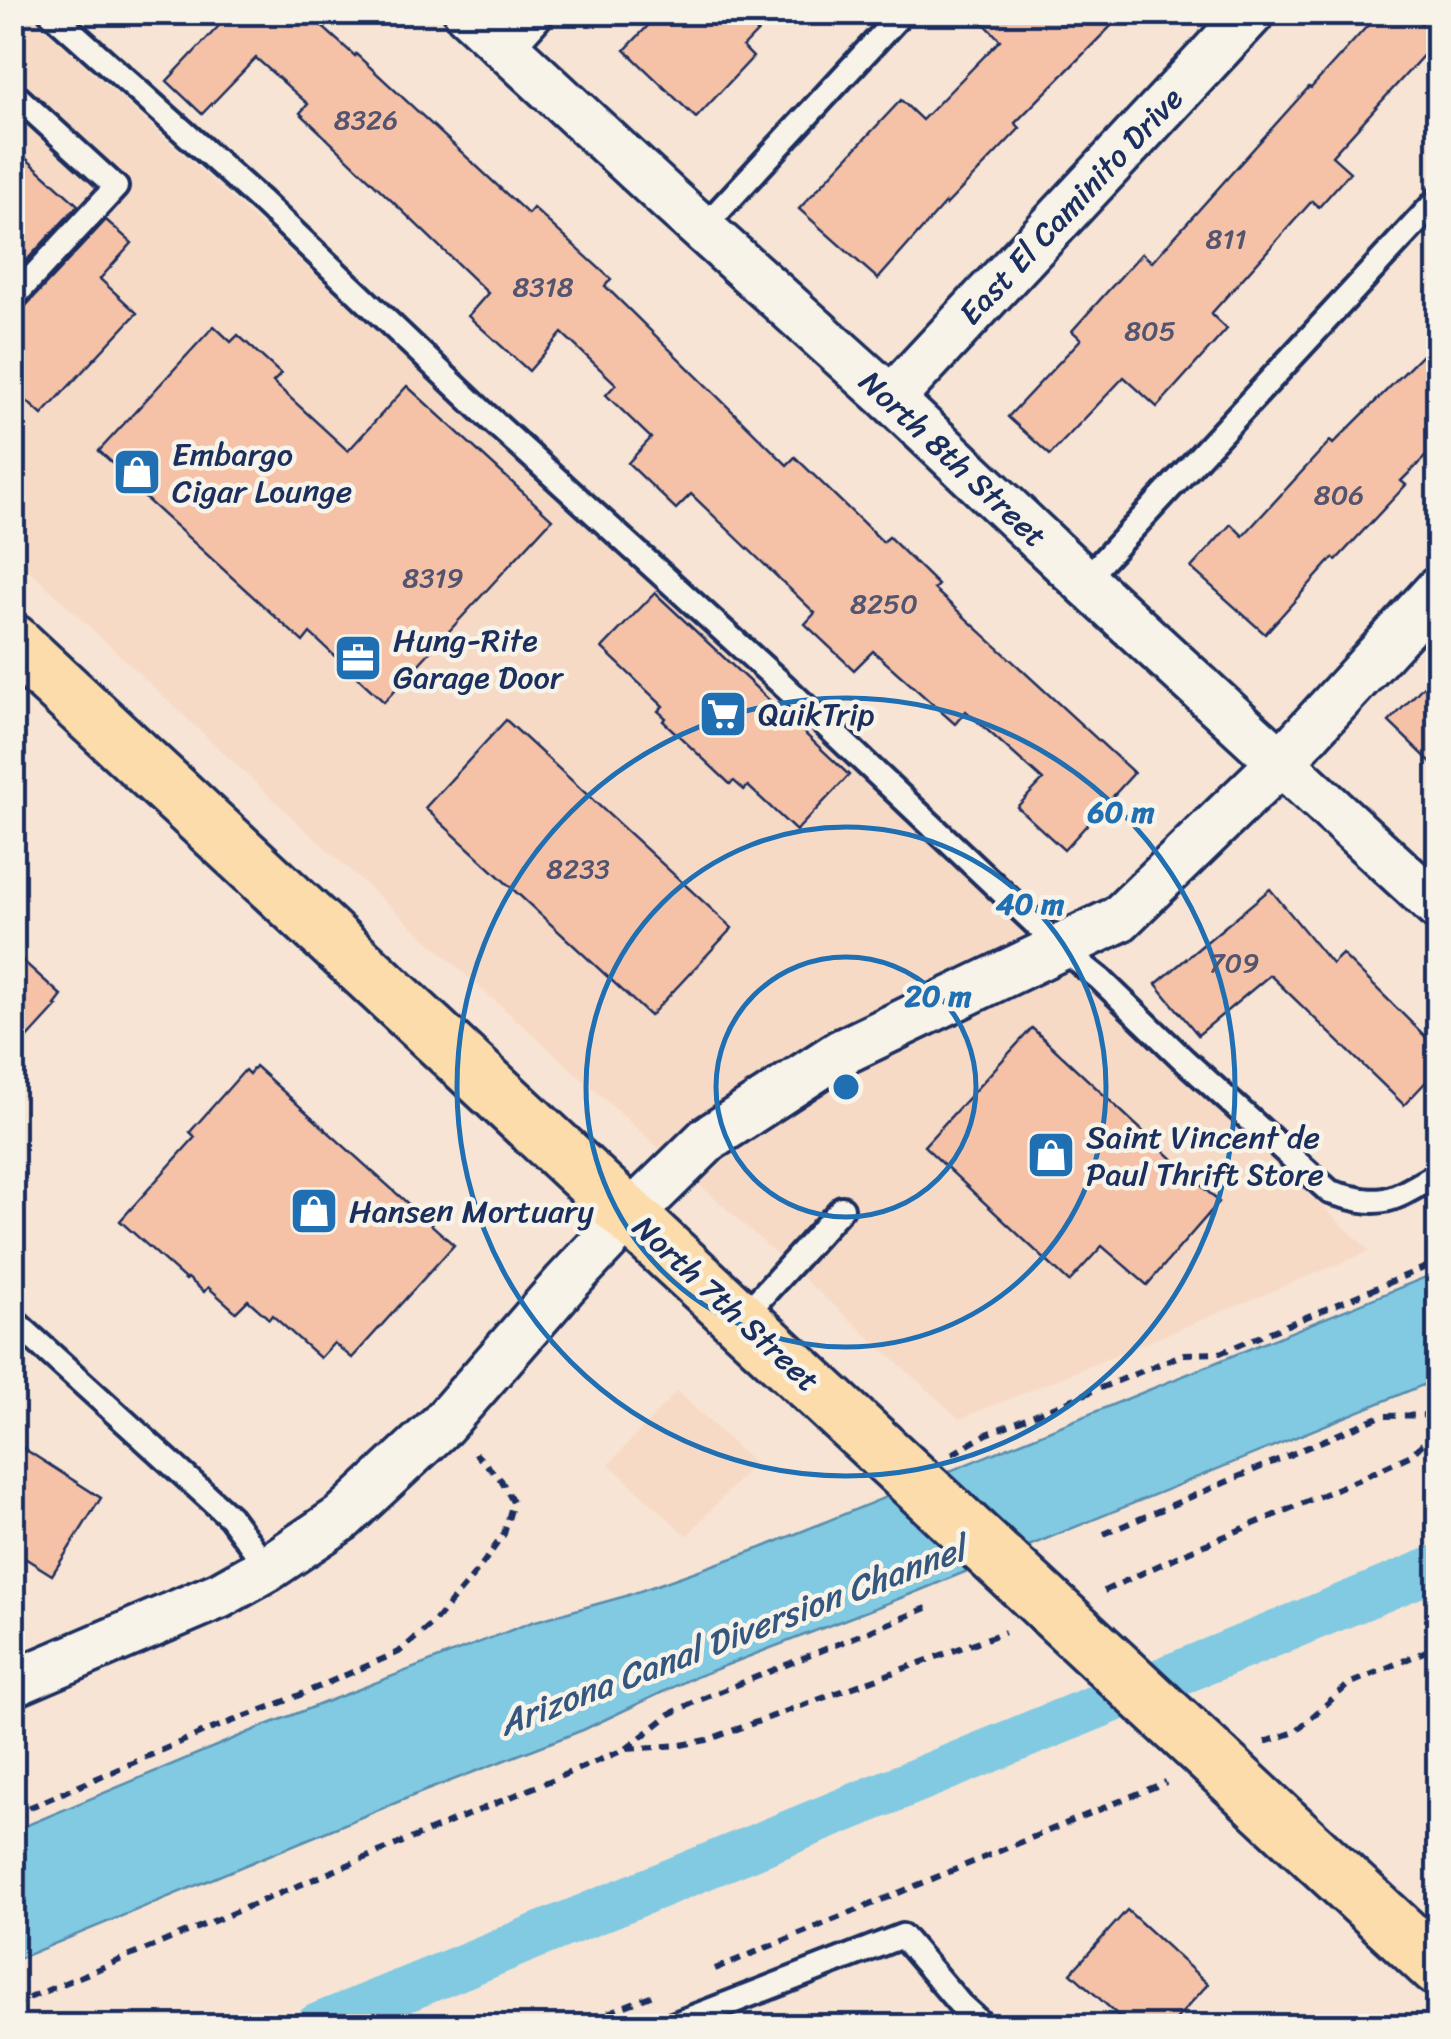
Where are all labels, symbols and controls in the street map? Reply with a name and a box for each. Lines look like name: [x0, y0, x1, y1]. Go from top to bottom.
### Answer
street label: East El Caminito Drive: [944, 73, 1198, 339]
house number: 8326: [334, 95, 398, 144]
house number: 811: [1206, 214, 1246, 263]
house number: 8318: [512, 262, 574, 311]
house number: 805: [1124, 306, 1176, 355]
street label: North 8th Street: [845, 356, 1061, 562]
place label: Embargo Cigar Lounge: [172, 426, 352, 520]
shop icon: Embargo Cigar Lounge: [111, 446, 163, 498]
house number: 806: [1314, 470, 1364, 519]
house number: 8319: [402, 553, 464, 602]
house number: 8250: [850, 579, 918, 628]
place label: Hung-Rite Garage Door: [393, 612, 565, 706]
office icon: Hung-Rite Garage Door: [332, 632, 384, 684]
place label: QuikTrip: [758, 686, 875, 743]
supermarket icon: QuikTrip: [697, 688, 749, 740]
text: 60 m: [1088, 785, 1154, 839]
house number: 8233: [546, 844, 610, 893]
text: 40 m: [996, 877, 1064, 931]
house number: 709: [1209, 938, 1259, 987]
text: 20 m: [904, 969, 972, 1023]
centre of rings: [828, 1069, 864, 1105]
place label: Saint Vincent de Paul Thrift Store: [1086, 1109, 1324, 1203]
shop icon: Saint Vincent de Paul Thrift Store: [1025, 1129, 1077, 1181]
place label: Hansen Mortuary: [349, 1183, 594, 1240]
shop icon: Hansen Mortuary: [288, 1185, 340, 1237]
street label: North 7th Street: [618, 1201, 834, 1407]
water label: Arizona Canal Diversion Channel: [488, 1515, 982, 1754]

